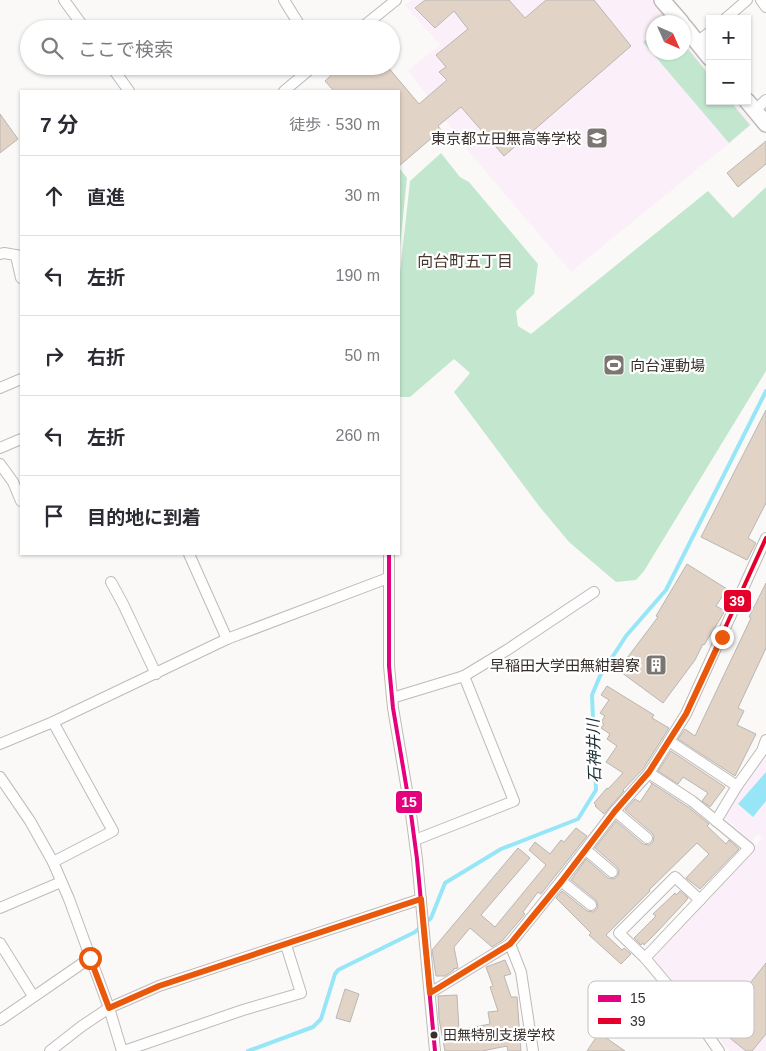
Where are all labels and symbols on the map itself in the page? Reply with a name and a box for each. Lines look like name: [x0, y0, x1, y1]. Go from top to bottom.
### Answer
north arrow: [646, 15, 691, 60]
school or university icon: 東京都立田無高等学校: [585, 126, 609, 150]
place label: 東京都立田無高等学校: [431, 130, 581, 147]
district label: 向台町五丁目: [417, 253, 513, 270]
sports icon: 向台運動場: [602, 353, 626, 377]
place label: 向台運動場: [630, 357, 705, 374]
line badge: 39: [723, 589, 752, 613]
text: 39: [729, 593, 745, 609]
route end: [711, 626, 734, 649]
building icon: 早稲田大学田無紺碧寮: [644, 653, 668, 677]
place label: 早稲田大学田無紺碧寮: [490, 657, 640, 674]
water label: 石神井川: [584, 717, 604, 783]
line badge: 15: [395, 790, 423, 814]
text: 15: [401, 794, 417, 810]
route start: [79, 947, 102, 970]
legend: [588, 981, 754, 1038]
text: 15: [630, 990, 646, 1006]
text: 39: [630, 1013, 646, 1029]
place label: 田無特別支援学校: [443, 1027, 555, 1043]
marker: 田無特別支援学校: [429, 1030, 439, 1040]

